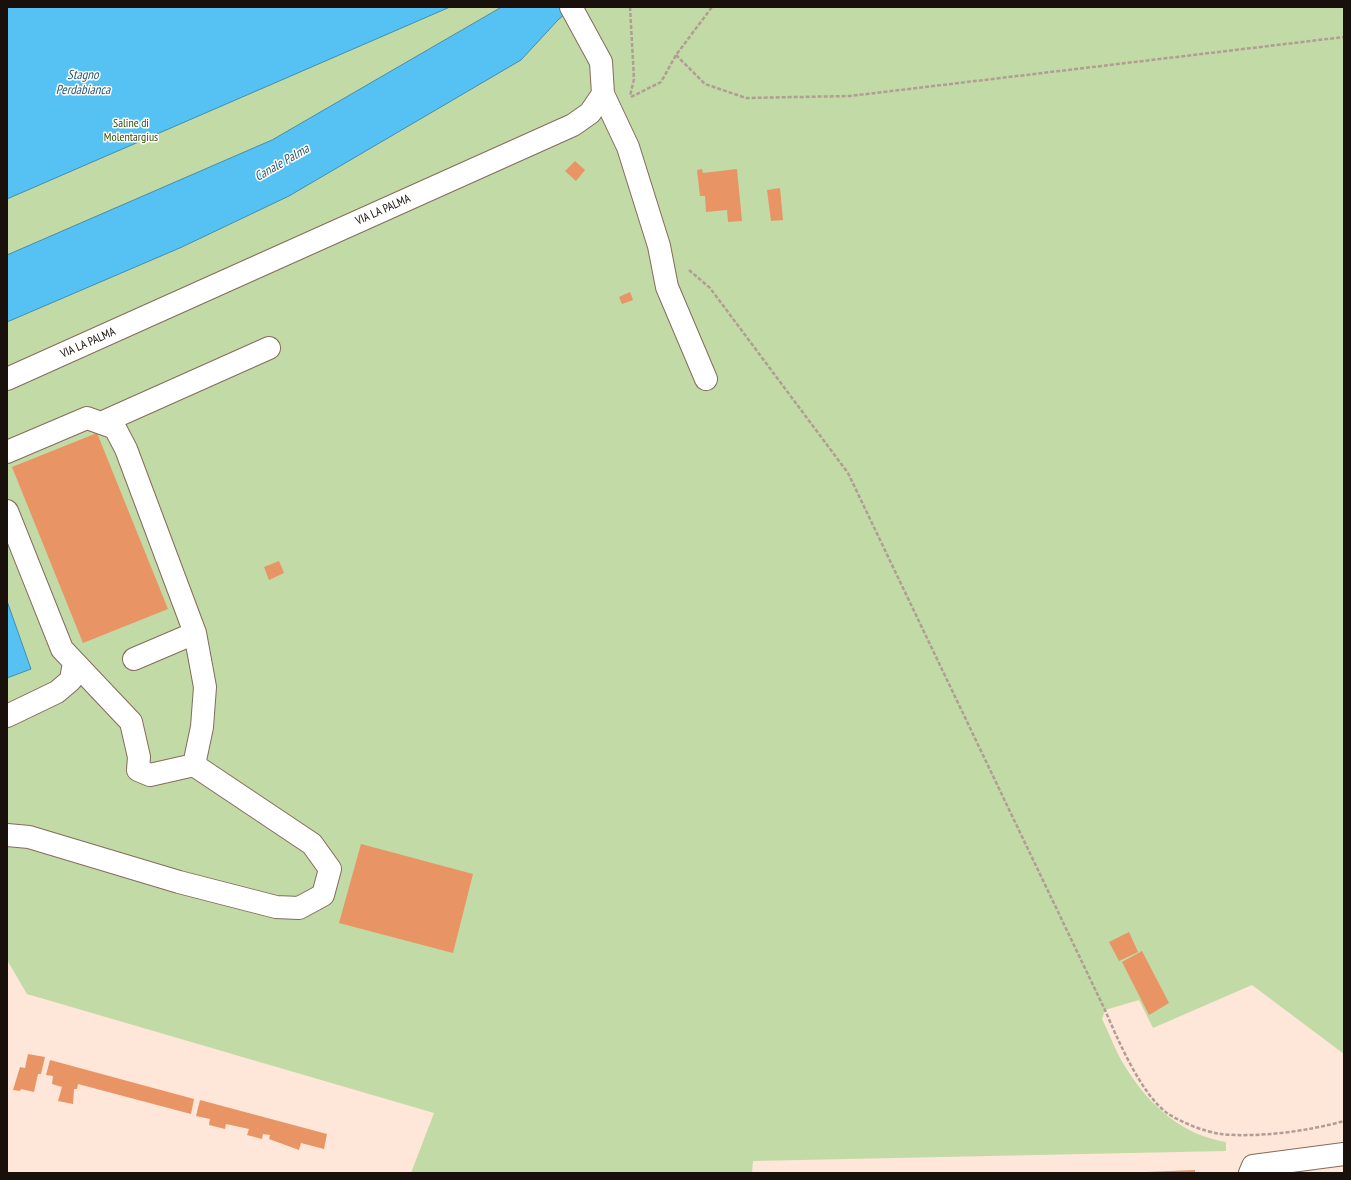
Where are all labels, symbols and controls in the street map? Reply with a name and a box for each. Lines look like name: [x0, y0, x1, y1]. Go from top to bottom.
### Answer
water label: Stagno Perdabianca: [56, 67, 110, 98]
park label: Saline di Molentargius: [104, 117, 158, 145]
water label: Canale Palma: [252, 141, 312, 185]
street label: VIA LA PALMA: [353, 192, 413, 228]
street label: VIA LA PALMA: [58, 325, 118, 361]

